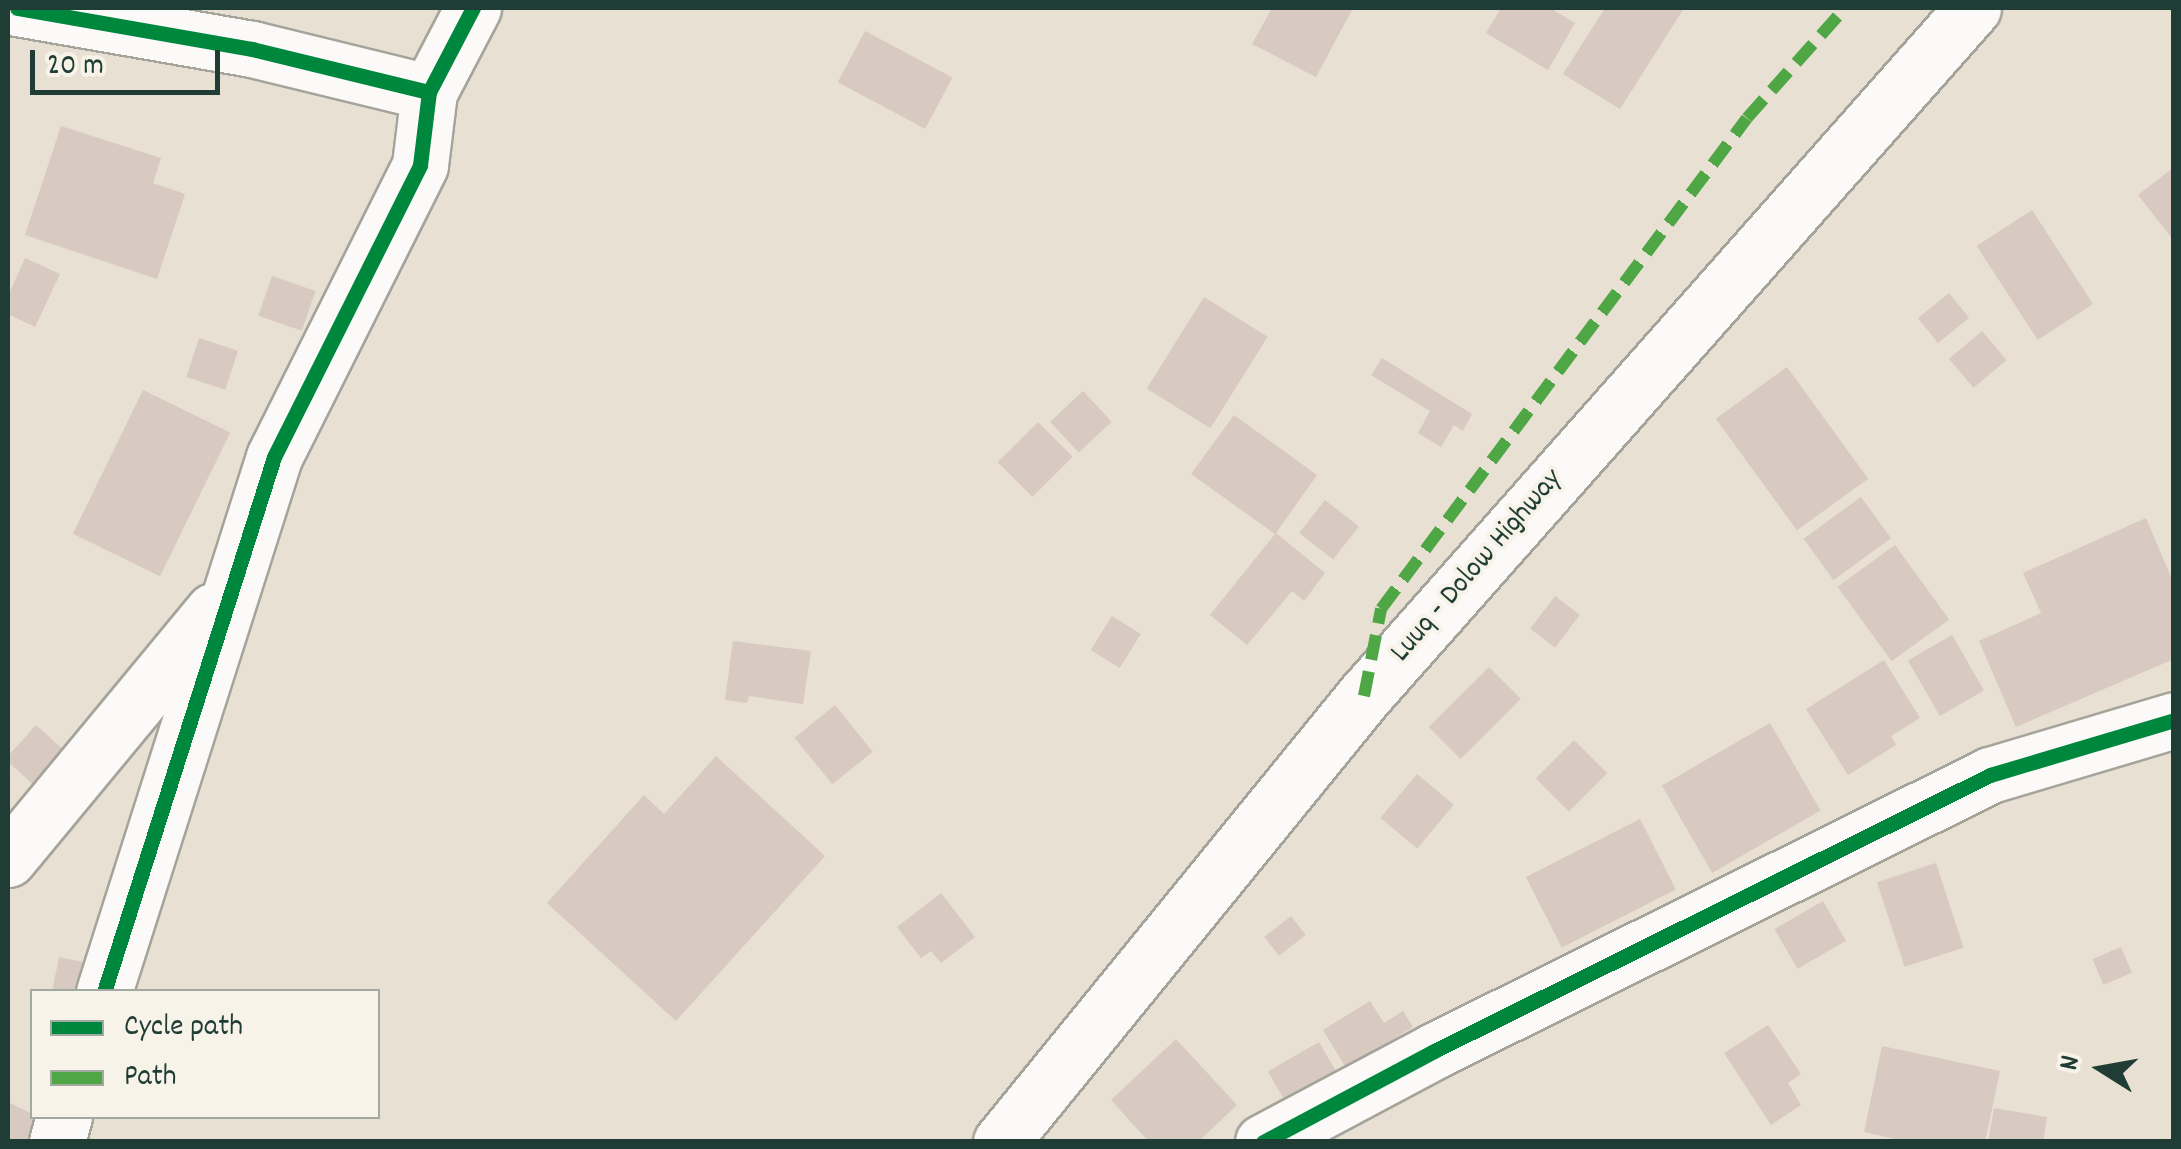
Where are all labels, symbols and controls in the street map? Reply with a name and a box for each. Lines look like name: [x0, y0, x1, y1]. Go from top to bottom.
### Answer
scale bar: [35, 30, 225, 92]
text: 20 m: [47, 46, 104, 89]
street label: Luuq - Dolow Highway: [1384, 463, 1572, 671]
legend: [30, 989, 380, 1119]
text: Cycle path: [124, 1007, 243, 1050]
north arrow: [2051, 1019, 2151, 1119]
text: N: [2051, 1053, 2093, 1074]
text: Path: [124, 1057, 177, 1100]

